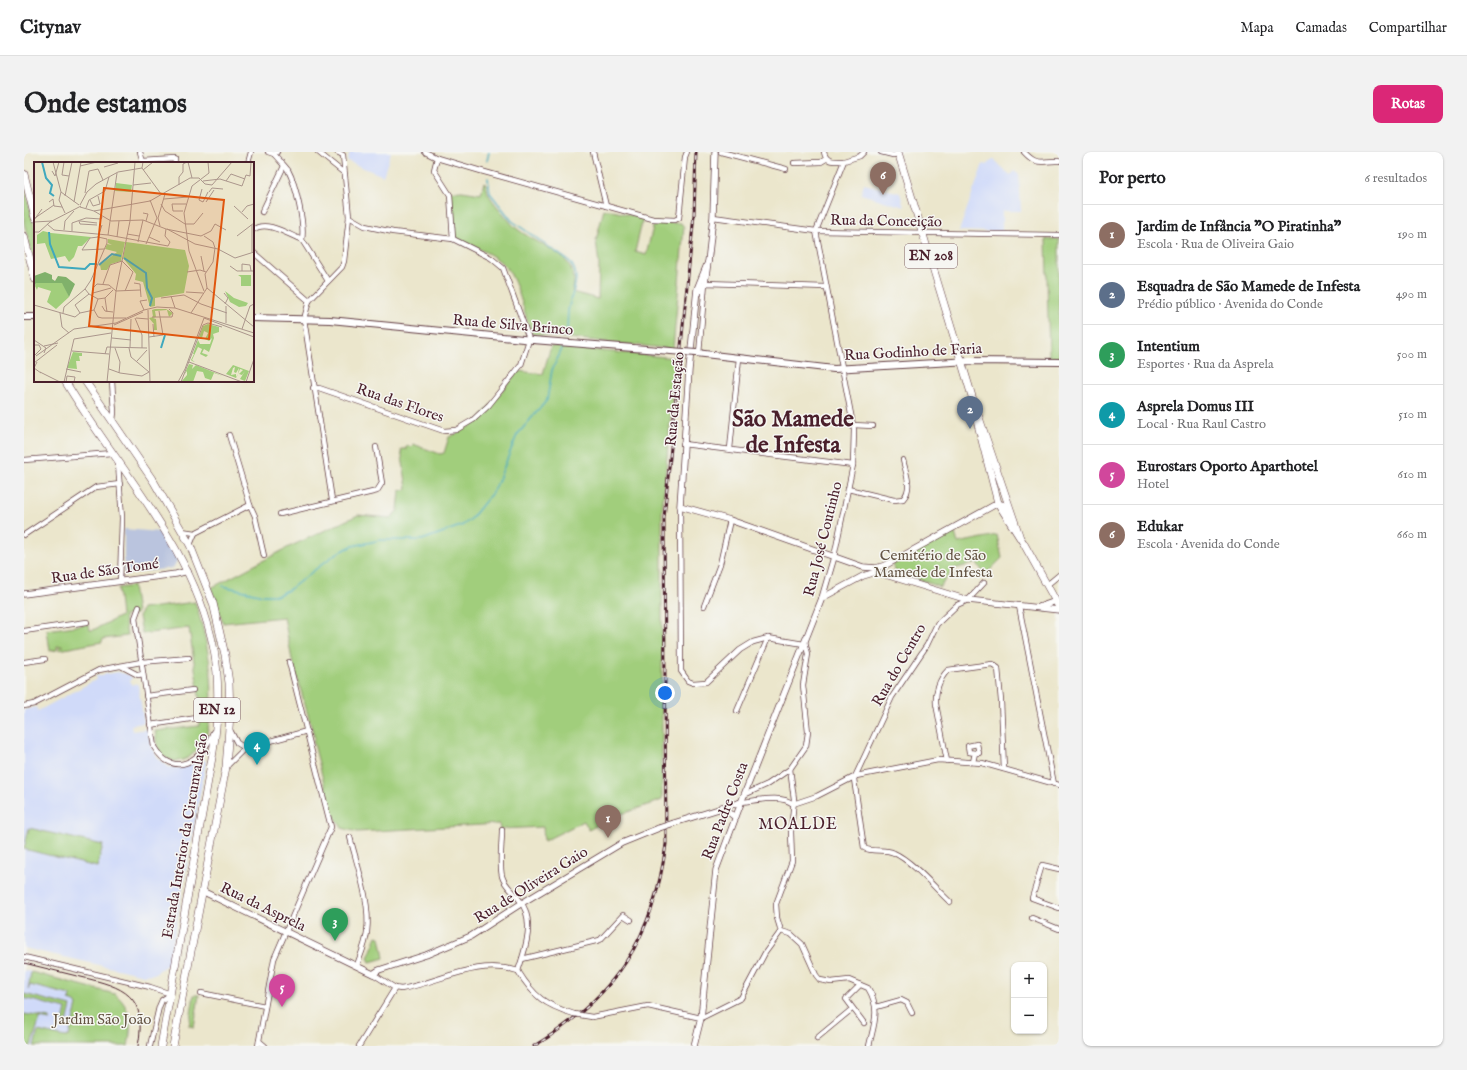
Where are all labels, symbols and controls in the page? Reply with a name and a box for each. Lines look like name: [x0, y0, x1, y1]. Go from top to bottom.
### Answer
text: Citynav: [20, 16, 81, 40]
text: Mapa: [1241, 19, 1273, 37]
text: Camadas: [1295, 19, 1347, 37]
text: Compartilhar: [1369, 19, 1447, 37]
button: Rotas: [1373, 85, 1443, 123]
text: Onde estamos: [24, 87, 187, 122]
inset map: [34, 162, 254, 382]
pin: 6: [870, 162, 896, 195]
text: Por perto: [1099, 168, 1166, 189]
text: 6 resultados: [1364, 170, 1427, 187]
street label: Rua da Conceição: [830, 211, 942, 231]
text: Jardim de Infância "O Piratinha": [1137, 217, 1341, 236]
text: 1: [1110, 226, 1114, 243]
text: 190 m: [1397, 226, 1427, 243]
text: Escola · Rua de Oliveira Gaio: [1137, 236, 1294, 253]
road number: EN 208: [905, 244, 957, 268]
text: Esquadra de São Mamede de Infesta: [1137, 277, 1360, 296]
text: 2: [1109, 286, 1115, 303]
text: 490 m: [1396, 286, 1427, 303]
text: Prédio público · Avenida do Conde: [1137, 296, 1323, 313]
street label: Rua de Silva Brinco: [452, 310, 574, 340]
text: Intentium: [1137, 337, 1200, 356]
street label: Rua Godinho de Faria: [844, 339, 983, 365]
text: 3: [1110, 346, 1114, 363]
text: 500 m: [1397, 346, 1427, 363]
street label: Rua da Estação: [661, 351, 689, 447]
text: Esportes · Rua da Asprela: [1137, 356, 1274, 373]
street label: Rua das Flores: [354, 379, 446, 427]
pin: 2: [957, 396, 983, 429]
text: Asprela Domus III: [1137, 397, 1254, 416]
district label: São Mamede de Infesta: [732, 405, 854, 460]
text: 4: [1109, 406, 1115, 423]
text: 510 m: [1398, 406, 1427, 423]
text: Local · Rua Raul Castro: [1137, 416, 1266, 433]
text: Eurostars Oporto Aparthotel: [1137, 457, 1318, 476]
text: 5: [1110, 466, 1114, 483]
text: 610 m: [1398, 466, 1427, 483]
text: Hotel: [1137, 476, 1169, 493]
street label: Rua José Coutinho: [800, 480, 846, 598]
text: Edukar: [1137, 517, 1183, 536]
text: 6: [1109, 526, 1115, 543]
text: 660 m: [1397, 526, 1427, 543]
text: Escola · Avenida do Conde: [1137, 536, 1280, 553]
park label: Cemitério de São Mamede de Infesta: [874, 546, 993, 582]
street label: Rua de São Tomé: [50, 554, 160, 588]
street label: Rua do Centro: [868, 620, 930, 710]
your location: [655, 683, 675, 703]
road number: EN 12: [194, 698, 240, 722]
street label: Estrada Interior da Circunvalação: [158, 732, 212, 940]
pin: 4: [244, 732, 270, 765]
street label: Rua Padre Costa: [698, 759, 753, 863]
pin: 1: [595, 805, 621, 838]
district label: MOALDE: [758, 815, 838, 835]
street label: Rua de Oliveira Gaio: [471, 842, 591, 928]
street label: Rua da Asprela: [217, 878, 309, 936]
pin: 3: [322, 908, 348, 941]
map controls: [1011, 962, 1047, 1034]
button: +: [1011, 962, 1047, 998]
pin: 5: [269, 974, 295, 1007]
button: −: [1011, 998, 1047, 1034]
park label: Jardim São João: [51, 1010, 151, 1029]

